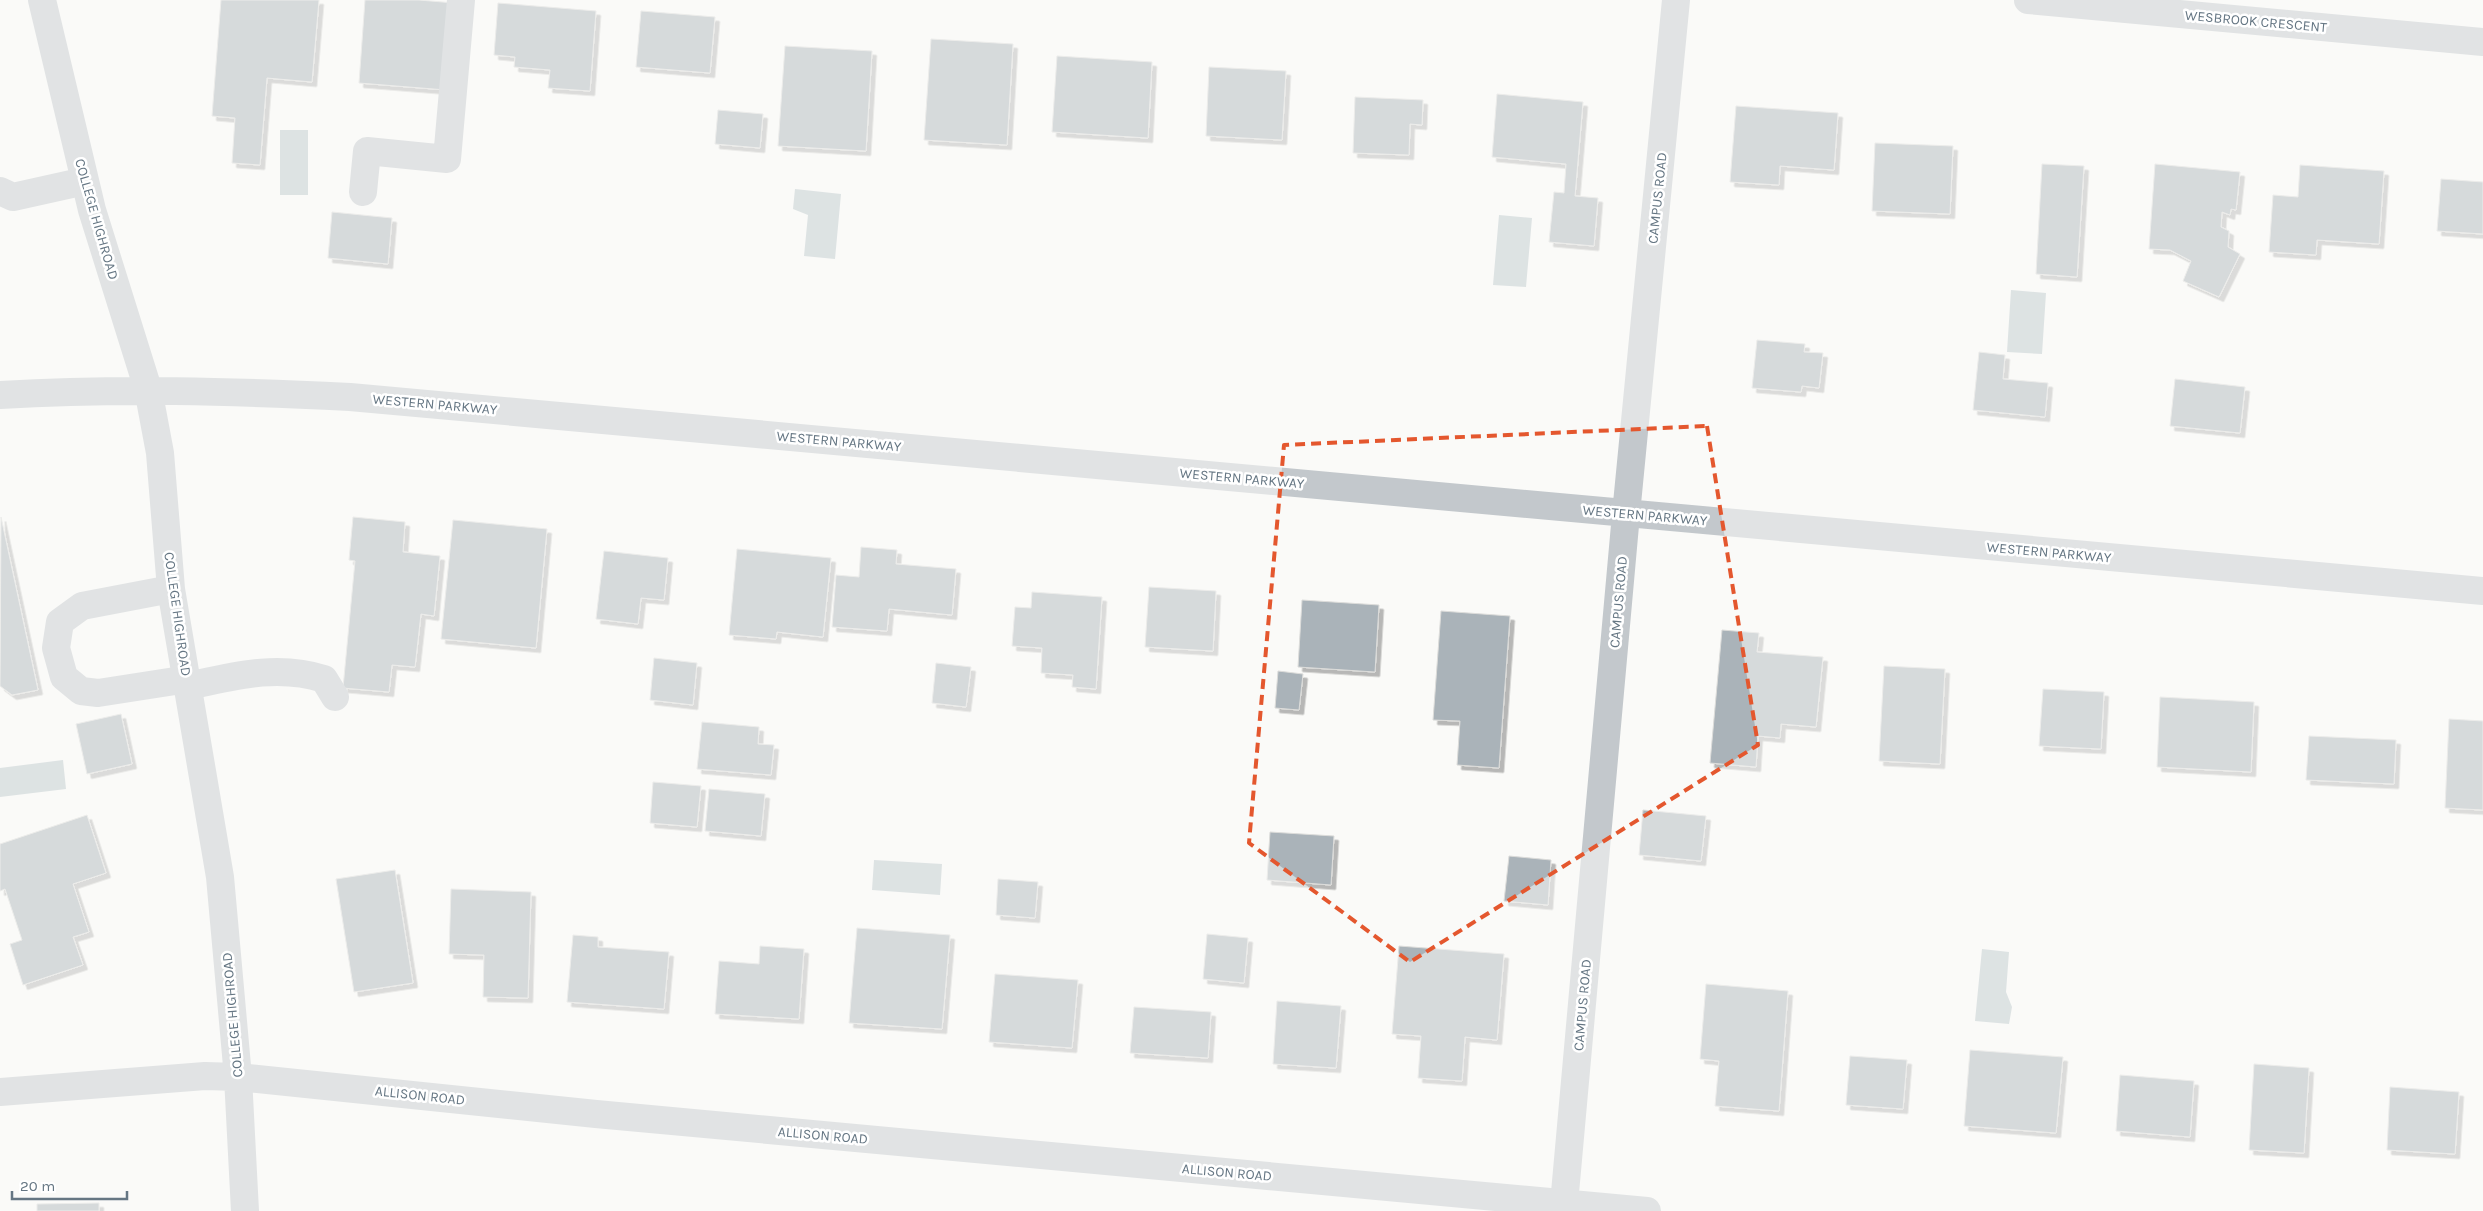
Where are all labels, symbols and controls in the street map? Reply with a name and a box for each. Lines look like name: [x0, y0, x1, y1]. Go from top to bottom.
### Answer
street label: WESBROOK CRESCENT: [2184, 7, 2328, 36]
street label: CAMPUS ROAD: [1644, 151, 1671, 245]
street label: COLLEGE HIGHROAD: [71, 157, 122, 282]
street label: WESTERN PARKWAY: [372, 391, 498, 418]
street label: WESTERN PARKWAY: [776, 428, 902, 455]
street label: WESTERN PARKWAY: [1179, 465, 1305, 492]
street label: WESTERN PARKWAY: [1582, 502, 1708, 529]
street label: WESTERN PARKWAY: [1986, 539, 2112, 566]
street label: COLLEGE HIGHROAD: [160, 551, 195, 677]
street label: CAMPUS ROAD: [1606, 555, 1631, 649]
street label: COLLEGE HIGHROAD: [219, 952, 246, 1078]
street label: CAMPUS ROAD: [1570, 958, 1595, 1052]
street label: ALLISON ROAD: [374, 1082, 466, 1109]
street label: ALLISON ROAD: [777, 1123, 869, 1148]
street label: ALLISON ROAD: [1181, 1160, 1273, 1185]
scale bar: [12, 1168, 128, 1200]
text: 20 m: [20, 1177, 55, 1195]

